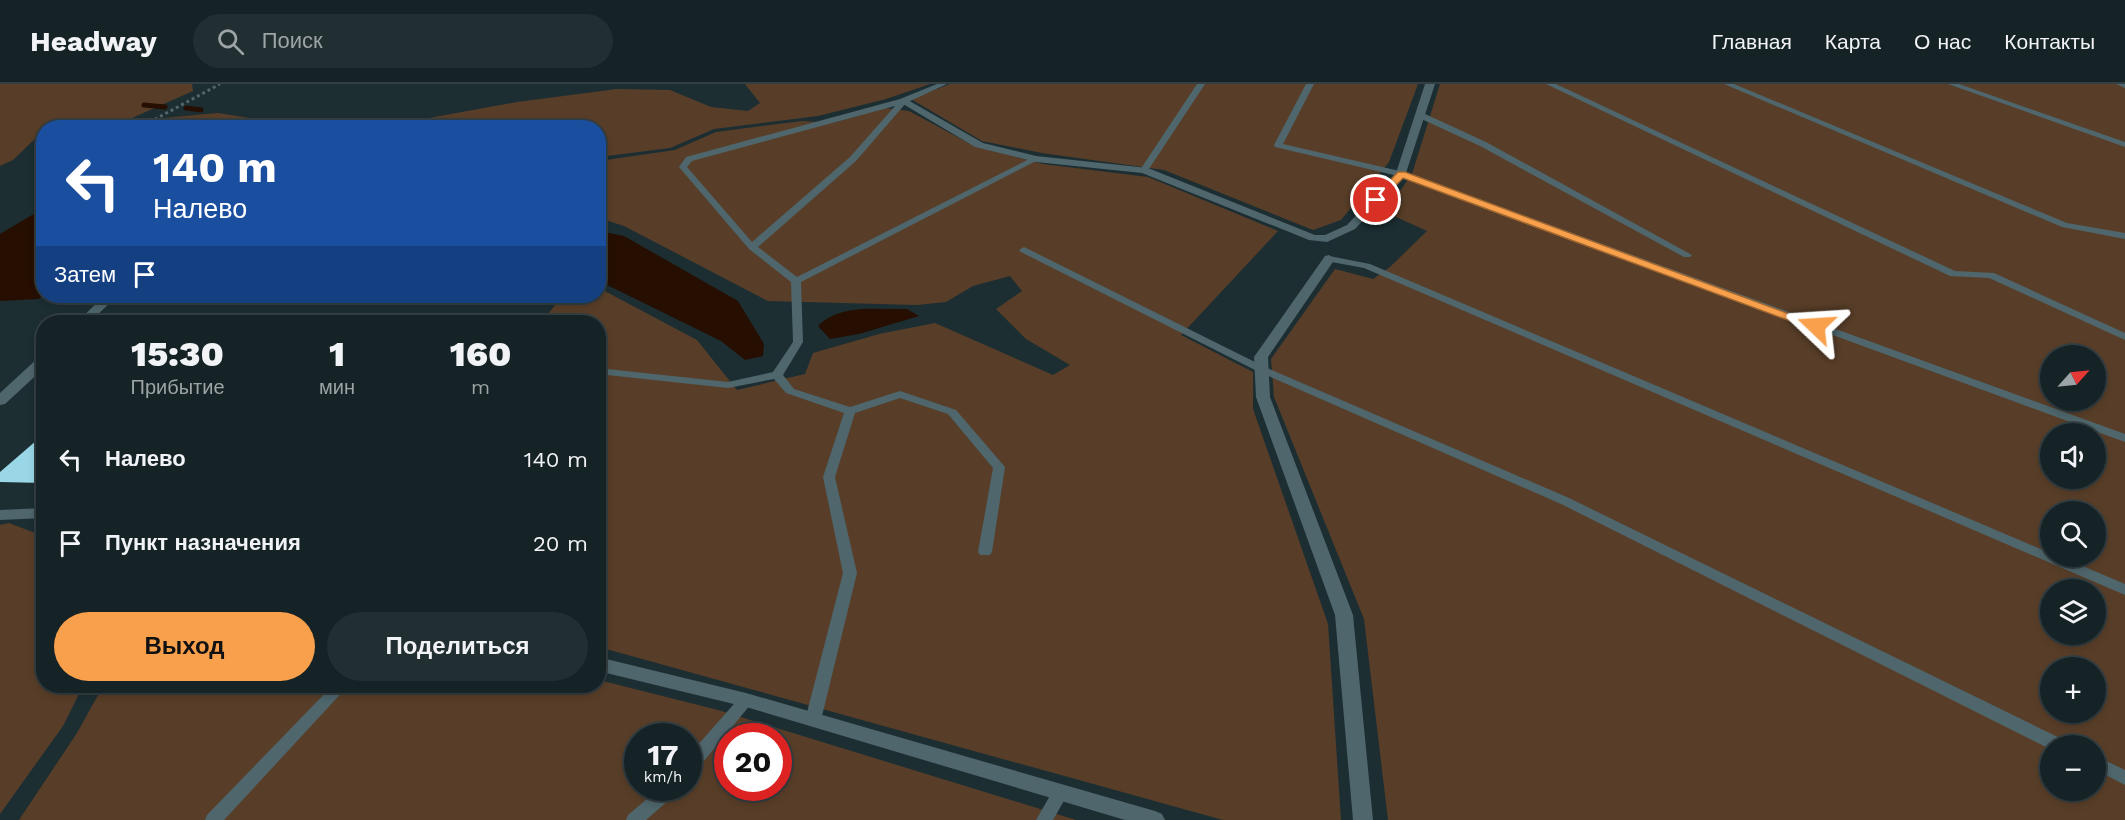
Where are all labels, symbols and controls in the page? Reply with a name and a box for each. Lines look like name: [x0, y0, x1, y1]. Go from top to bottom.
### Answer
search box: [193, 14, 613, 68]
text: Headway: [30, 25, 157, 58]
icon: search: [214, 25, 247, 58]
text: Поиск: [262, 28, 323, 53]
text: Главная: [1712, 29, 1792, 54]
text: Карта: [1825, 29, 1881, 54]
text: О нас: [1914, 29, 1971, 54]
text: Контакты: [2004, 29, 2095, 54]
text: 140 m: [153, 143, 277, 192]
icon: left: [54, 144, 132, 222]
pin: [1350, 174, 1401, 225]
icon: arrive: [1359, 183, 1392, 216]
text: Налево: [153, 193, 247, 225]
icon: arrive: [128, 258, 161, 291]
text: Затем: [54, 262, 116, 287]
position arrow: [1784, 294, 1848, 358]
text: 15:30: [131, 333, 224, 375]
text: 1: [329, 333, 345, 375]
text: 160: [450, 333, 511, 375]
north arrow: [2040, 345, 2106, 411]
map controls: [2040, 345, 2106, 801]
text: Прибытие: [131, 375, 225, 399]
text: мин: [319, 375, 355, 399]
text: m: [471, 375, 490, 399]
button: sound: [2040, 423, 2106, 489]
icon: left: [54, 443, 87, 476]
text: Налево: [105, 446, 186, 471]
text: 140 m: [524, 447, 588, 472]
button: search: [2040, 501, 2106, 567]
icon: arrive: [54, 527, 87, 560]
text: Пункт назначения: [105, 530, 301, 555]
text: 20 m: [533, 531, 588, 556]
button: layers: [2040, 579, 2106, 645]
button: Выход: [54, 612, 315, 681]
button: Поделиться: [327, 612, 588, 681]
button: +: [2040, 657, 2106, 723]
speed limit sign: 20: [714, 723, 792, 801]
button: −: [2040, 735, 2106, 801]
text: 17: [647, 737, 679, 772]
text: km/h: [644, 768, 682, 786]

